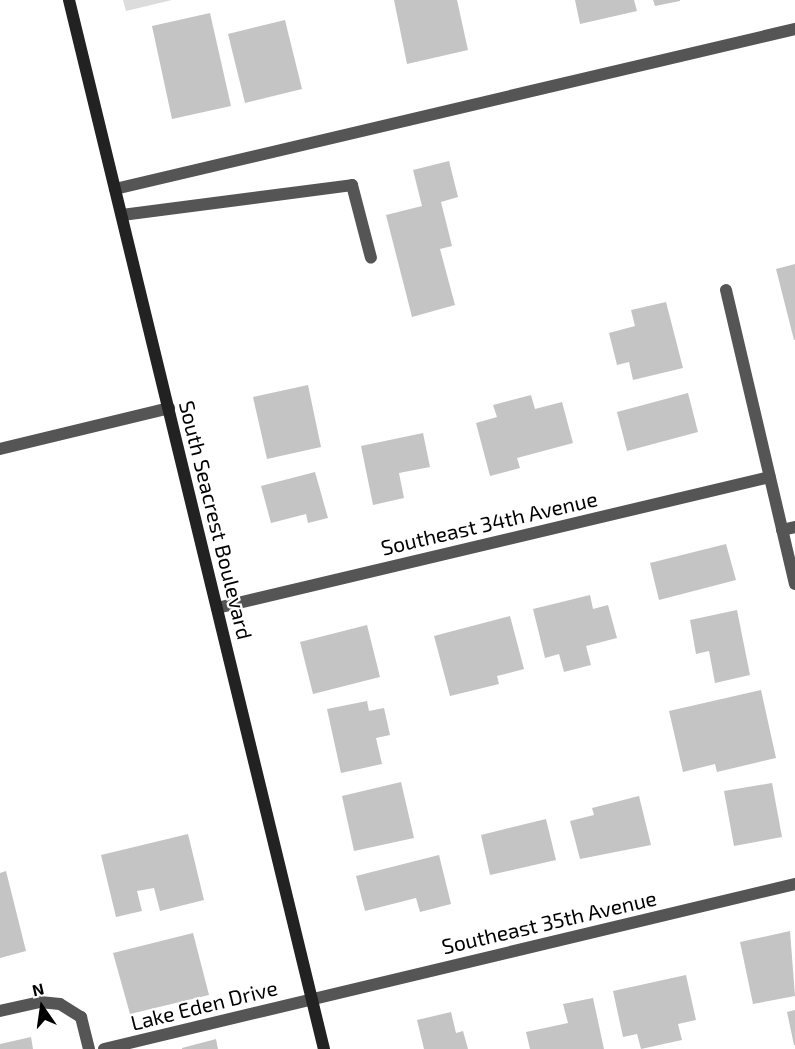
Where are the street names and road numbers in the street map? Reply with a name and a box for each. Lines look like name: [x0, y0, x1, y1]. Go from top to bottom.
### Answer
street label: South Seacrest Boulevard: [174, 398, 258, 642]
street label: Southeast 34th Avenue: [378, 486, 600, 560]
street label: Southeast 35th Avenue: [439, 885, 659, 959]
street label: Lake Eden Drive: [128, 975, 280, 1035]

